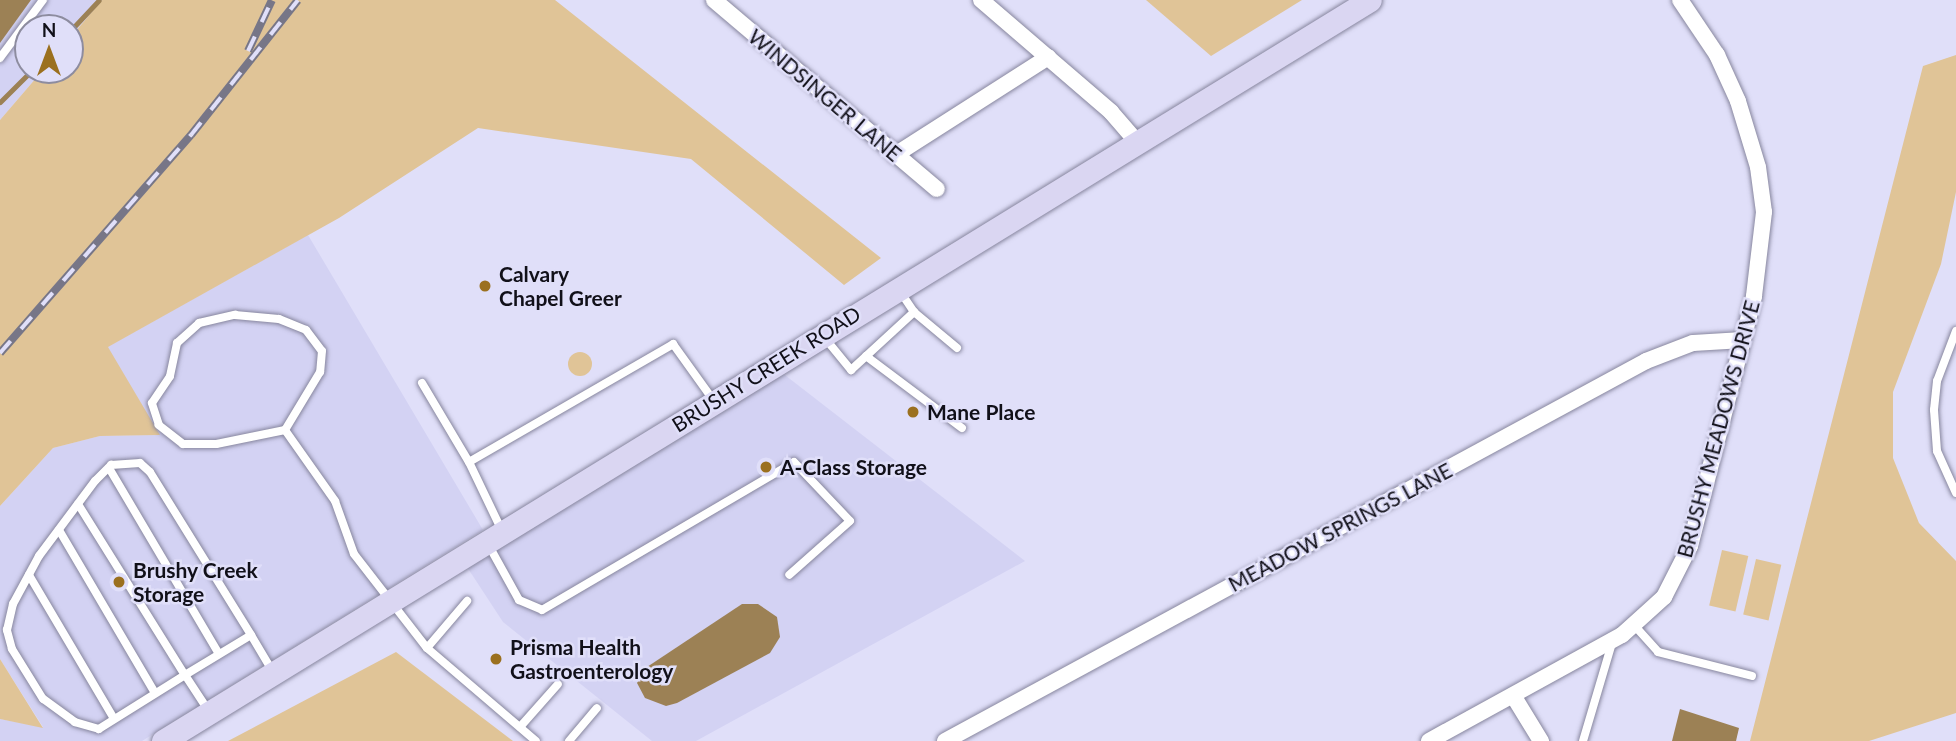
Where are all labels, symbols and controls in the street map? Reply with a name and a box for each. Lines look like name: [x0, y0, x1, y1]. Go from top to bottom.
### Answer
north arrow: [14, 14, 84, 84]
text: N: [42, 18, 56, 41]
street label: WINDSINGER LANE: [743, 24, 907, 166]
place label: Calvary Chapel Greer: [499, 261, 622, 311]
marker: Calvary Chapel Greer: [477, 278, 493, 294]
street label: BRUSHY MEADOWS DRIVE: [1671, 297, 1765, 561]
street label: BRUSHY CREEK ROAD: [667, 300, 865, 438]
place label: Mane Place: [927, 399, 1035, 425]
marker: Mane Place: [905, 404, 921, 420]
place label: A-Class Storage: [780, 454, 927, 480]
street label: MEADOW SPRINGS LANE: [1224, 457, 1456, 597]
marker: A-Class Storage: [758, 459, 774, 475]
place label: Brushy Creek Storage: [133, 557, 258, 607]
marker: Brushy Creek Storage: [111, 574, 127, 590]
place label: Prisma Health Gastroenterology: [510, 634, 673, 684]
marker: Prisma Health Gastroenterology: [488, 651, 504, 667]

